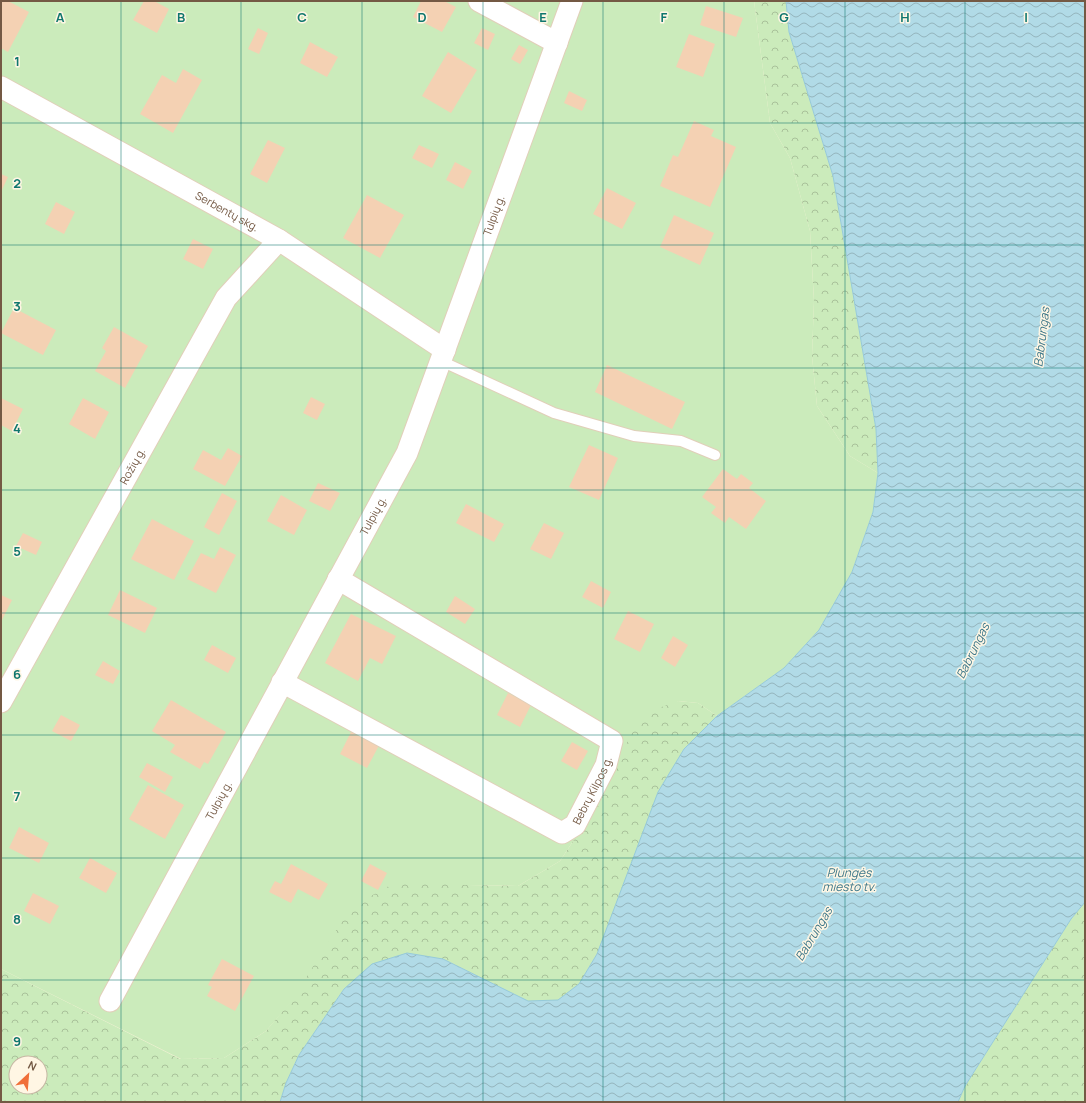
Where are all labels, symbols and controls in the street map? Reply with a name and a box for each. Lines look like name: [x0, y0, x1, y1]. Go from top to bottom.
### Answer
text: A: [56, 8, 65, 26]
text: B: [177, 8, 185, 26]
text: C: [297, 8, 307, 26]
text: D: [417, 8, 427, 26]
text: E: [539, 8, 547, 26]
text: F: [661, 8, 668, 26]
text: G: [779, 8, 789, 26]
text: H: [900, 8, 910, 26]
text: I: [1024, 8, 1028, 26]
text: 1: [14, 52, 20, 70]
text: 2: [13, 174, 21, 192]
street label: Serbentų skg.: [193, 187, 262, 234]
street label: Tulpių g.: [479, 193, 507, 238]
text: 3: [13, 297, 21, 315]
water label: Babrungas: [1029, 305, 1054, 368]
text: 4: [13, 419, 21, 437]
street label: Rožių g.: [116, 445, 148, 487]
street label: Tulpių g.: [356, 493, 389, 538]
text: 5: [13, 542, 21, 560]
water label: Babrungas: [952, 619, 994, 681]
text: 6: [13, 665, 21, 683]
street label: Bebrų Kilpos g.: [569, 755, 615, 827]
street label: Tulpių g.: [202, 778, 235, 822]
text: 7: [14, 787, 21, 805]
water label: Plungės miesto tv.: [822, 864, 876, 895]
water label: Babrungas: [791, 902, 837, 964]
text: 8: [13, 910, 21, 928]
text: 9: [13, 1032, 21, 1050]
north arrow: [8, 1055, 48, 1095]
text: N: [26, 1057, 40, 1074]

